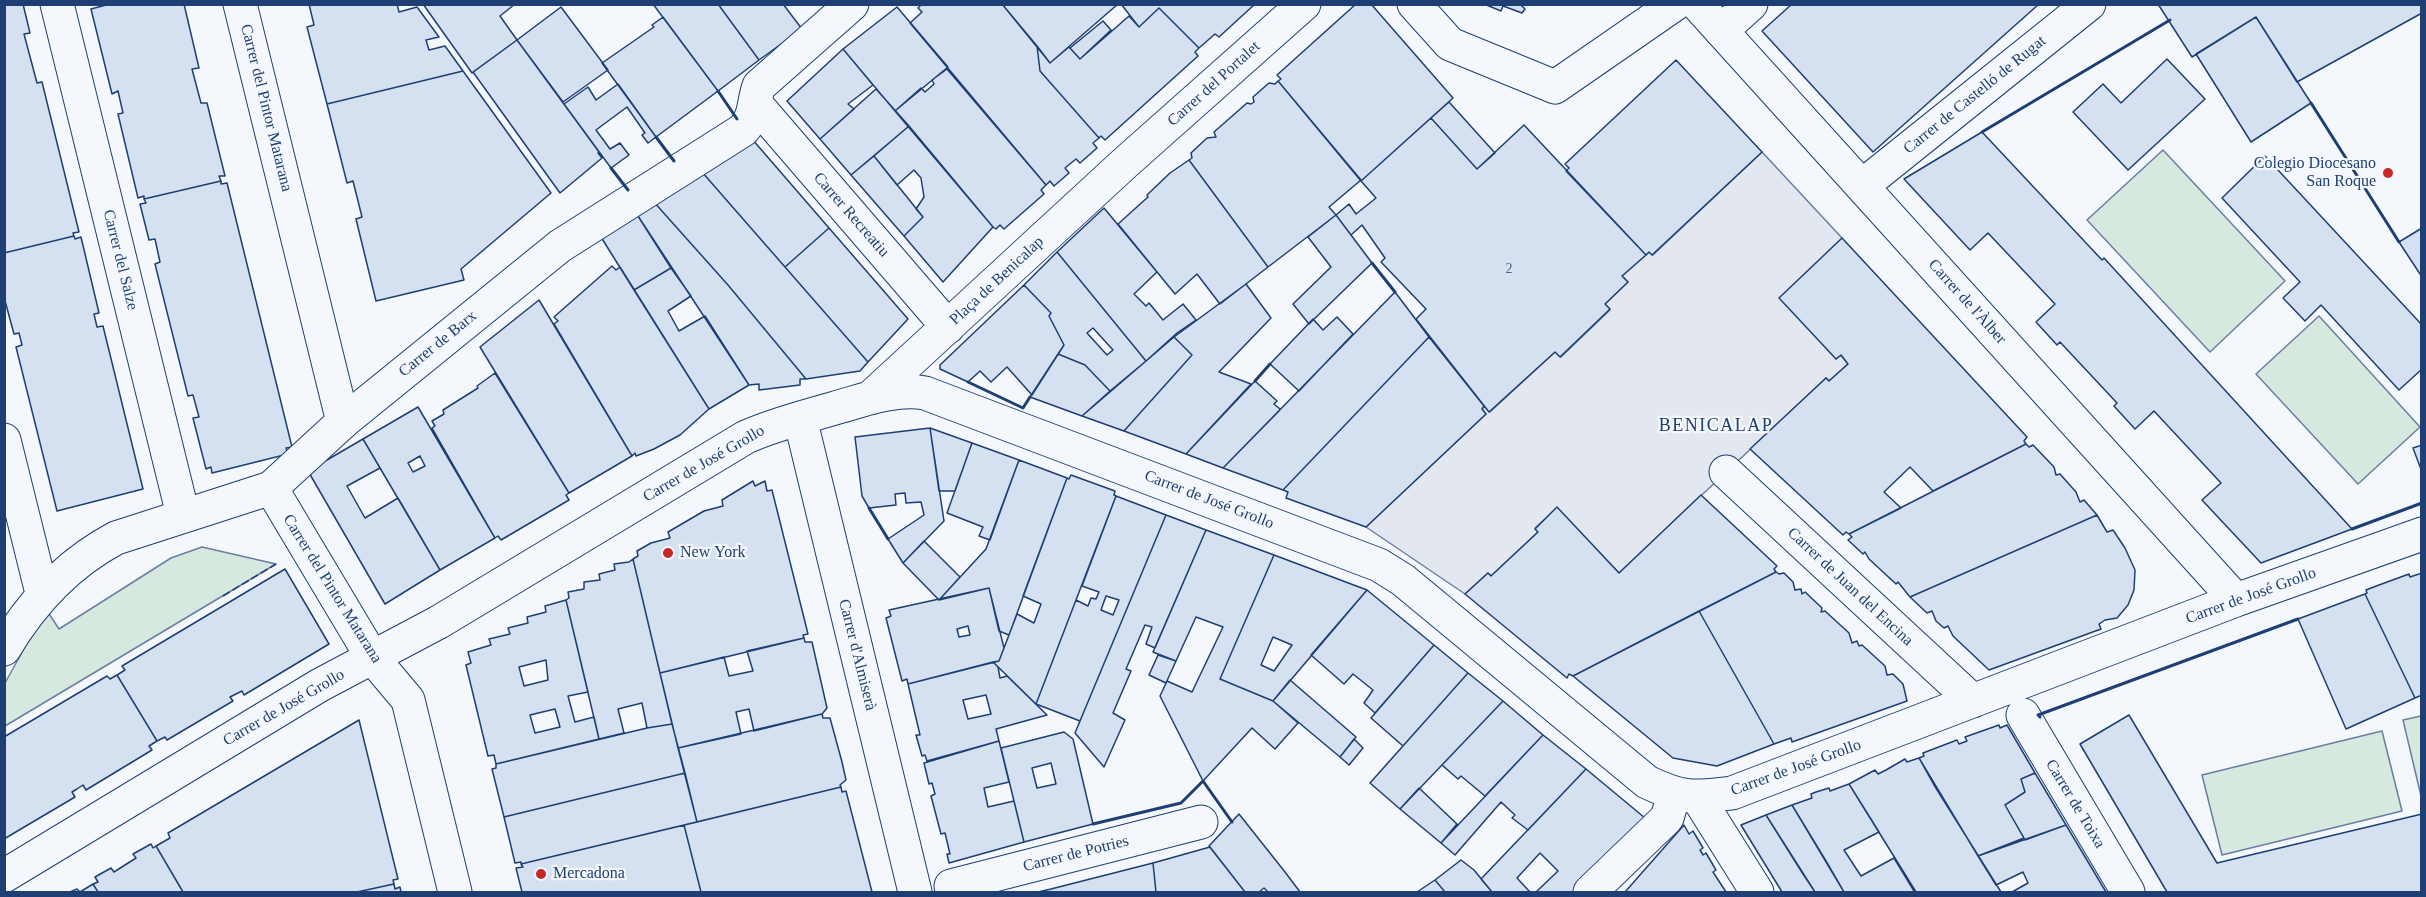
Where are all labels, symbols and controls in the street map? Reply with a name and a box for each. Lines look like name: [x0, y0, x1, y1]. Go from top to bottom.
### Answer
street label: Carrer del Pintor Matarana: [236, 22, 296, 194]
street label: Carrer de Castelló de Rugat: [1900, 32, 2050, 158]
street label: Carrer del Portalet: [1164, 37, 1264, 131]
place label: Colegio Diocesano San Roque: [2254, 154, 2376, 192]
marker: Colegio Diocesano San Roque: [2381, 166, 2395, 180]
street label: Carrer Recreatiu: [809, 169, 893, 261]
street label: Carrer del Salze: [98, 208, 142, 312]
street label: Plaça de Benicalap: [946, 232, 1048, 330]
street label: Carrer de l'Àlber: [1924, 256, 2010, 348]
house number: 2: [1506, 261, 1512, 277]
street label: Carrer de Barx: [395, 307, 481, 381]
district label: BENICALAP: [1659, 415, 1773, 437]
street label: Carrer de José Grollo: [640, 421, 768, 507]
street label: Carrer de José Grollo: [1141, 466, 1277, 534]
street label: Carrer del Pintor Matarana: [278, 511, 386, 667]
street label: Carrer de Juan del Encina: [1783, 524, 1917, 650]
place label: New York: [680, 543, 745, 563]
marker: New York: [661, 546, 675, 560]
street label: Carrer de José Grollo: [2183, 564, 2319, 628]
street label: Carrer d'Almiserà: [834, 597, 880, 713]
street label: Carrer de José Grollo: [220, 665, 348, 751]
street label: Carrer de José Grollo: [1728, 736, 1864, 800]
street label: Carrer de Toixa: [2041, 756, 2109, 852]
street label: Carrer de Potries: [1021, 832, 1131, 876]
place label: Mercadona: [553, 864, 625, 884]
marker: Mercadona: [534, 867, 548, 881]

